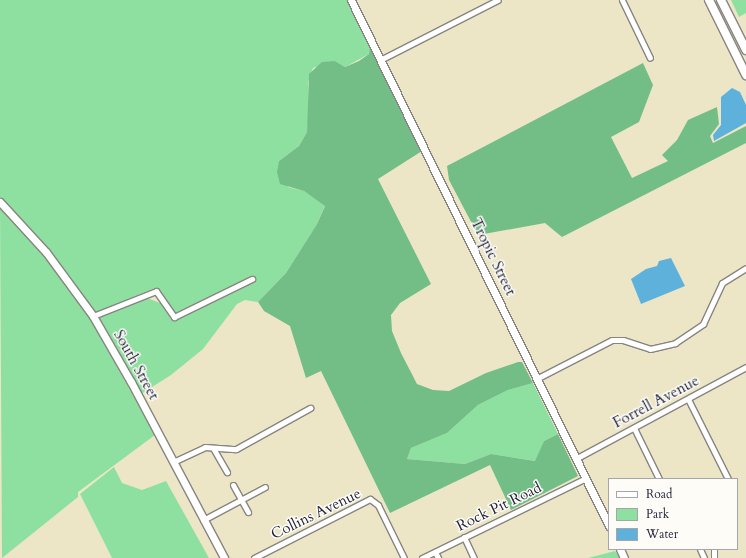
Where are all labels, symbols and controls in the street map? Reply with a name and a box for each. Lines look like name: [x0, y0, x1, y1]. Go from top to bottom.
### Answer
street label: Tropic Street: [467, 215, 519, 299]
street label: South Street: [109, 327, 163, 403]
street label: Forrell Avenue: [610, 372, 702, 432]
legend: [608, 478, 738, 550]
street label: Rock Pit Road: [454, 479, 544, 535]
street label: Collins Avenue: [268, 485, 364, 543]
text: Road: [646, 486, 672, 502]
text: Park: [646, 506, 669, 522]
text: Water: [646, 526, 678, 542]

